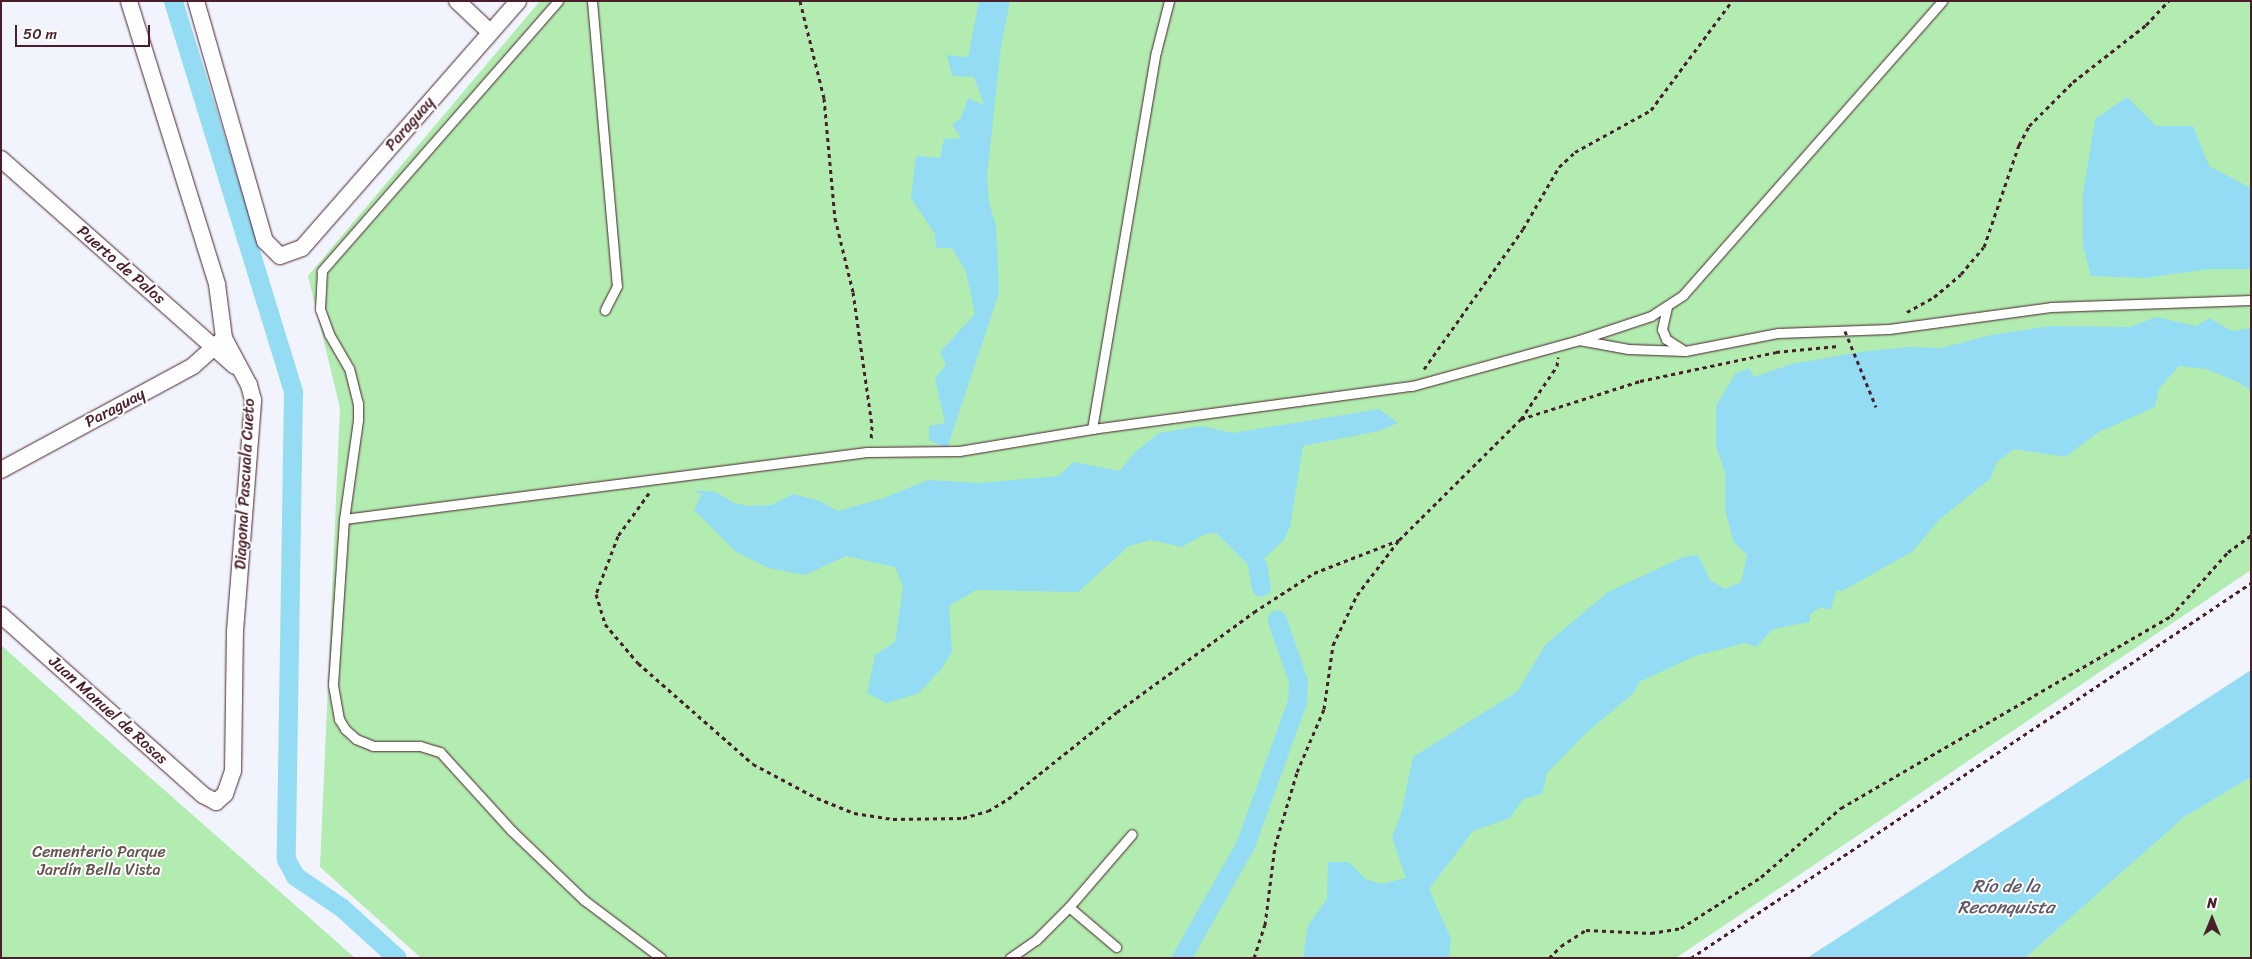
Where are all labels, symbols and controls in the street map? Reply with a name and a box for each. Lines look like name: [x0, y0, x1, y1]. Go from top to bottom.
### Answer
scale bar: [18, 15, 152, 47]
text: 50 m: [23, 21, 57, 47]
street label: Paraguay: [381, 93, 439, 155]
street label: Puerto de Palos: [73, 221, 169, 309]
street label: Paraguay: [82, 384, 148, 432]
street label: Diagonal Pascuala Cueto: [231, 398, 259, 570]
street label: Juan Manuel de Rosas: [45, 652, 171, 768]
park label: Cementerio Parque Jardín Bella Vista: [32, 842, 166, 880]
water label: Río de la Reconquista: [1958, 876, 2054, 919]
text: N: [2207, 891, 2217, 916]
north arrow: [2187, 894, 2237, 944]

